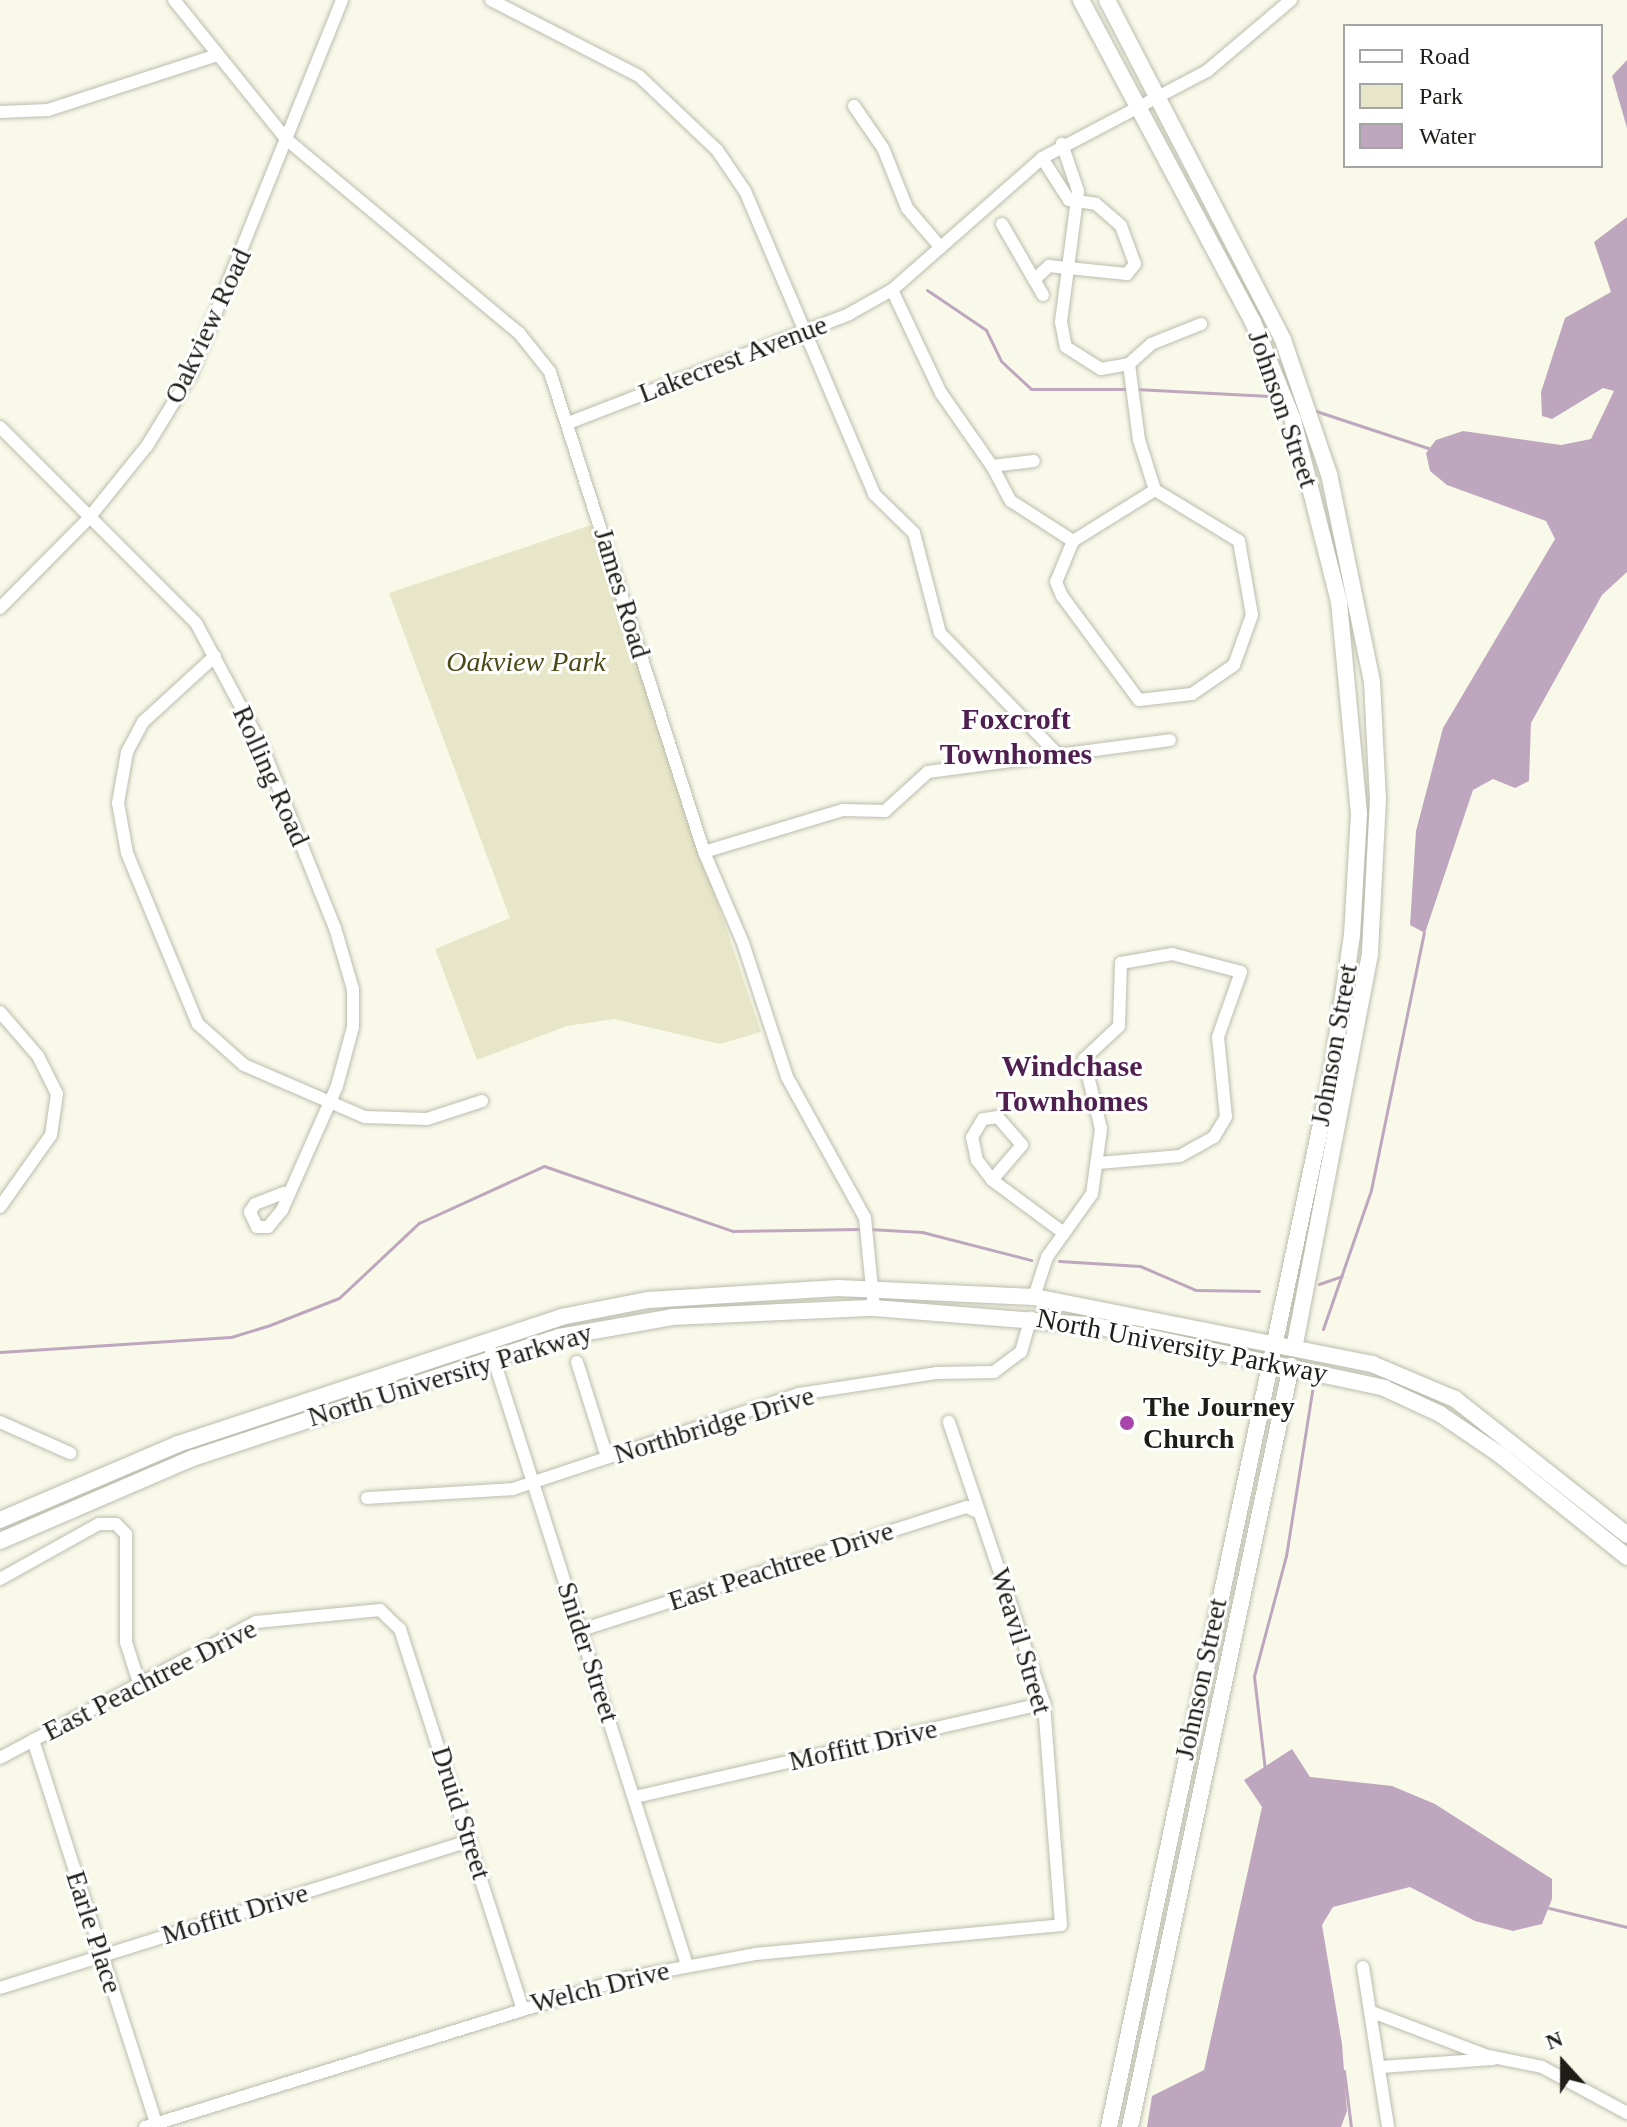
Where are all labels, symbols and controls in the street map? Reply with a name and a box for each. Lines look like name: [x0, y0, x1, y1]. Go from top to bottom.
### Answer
legend: [1343, 24, 1603, 168]
text: Road: [1419, 43, 1470, 69]
text: Park: [1419, 83, 1463, 109]
text: Water: [1419, 123, 1476, 149]
street label: Oakview Road: [157, 243, 259, 409]
street label: Lakecrest Avenue: [633, 307, 833, 411]
street label: Johnson Street: [1240, 326, 1326, 492]
street label: James Road: [586, 524, 658, 662]
park label: Oakview Park: [446, 645, 606, 679]
street label: Rolling Road: [225, 701, 317, 851]
district label: Foxcroft Townhomes: [940, 701, 1092, 772]
street label: Johnson Street: [1303, 961, 1365, 1129]
district label: Windchase Townhomes: [996, 1048, 1148, 1118]
street label: North University Parkway: [1034, 1301, 1330, 1391]
street label: North University Parkway: [304, 1316, 596, 1434]
street label: Northbridge Drive: [610, 1379, 818, 1471]
place label: The Journey Church: [1143, 1390, 1295, 1456]
marker: The Journey Church: [1118, 1414, 1136, 1432]
street label: East Peachtree Drive: [664, 1514, 898, 1618]
street label: Weavil Street: [983, 1564, 1059, 1718]
street label: Snider Street: [550, 1578, 626, 1726]
street label: Johnson Street: [1168, 1595, 1234, 1763]
street label: East Peachtree Drive: [38, 1612, 262, 1748]
street label: Moffitt Drive: [786, 1712, 940, 1778]
street label: Druid Street: [424, 1742, 498, 1884]
street label: Earle Place: [58, 1867, 130, 1997]
street label: Moffitt Drive: [158, 1876, 312, 1952]
street label: Welch Drive: [527, 1954, 673, 2020]
north arrow: [1523, 2023, 1603, 2103]
text: N: [1542, 2026, 1566, 2055]

